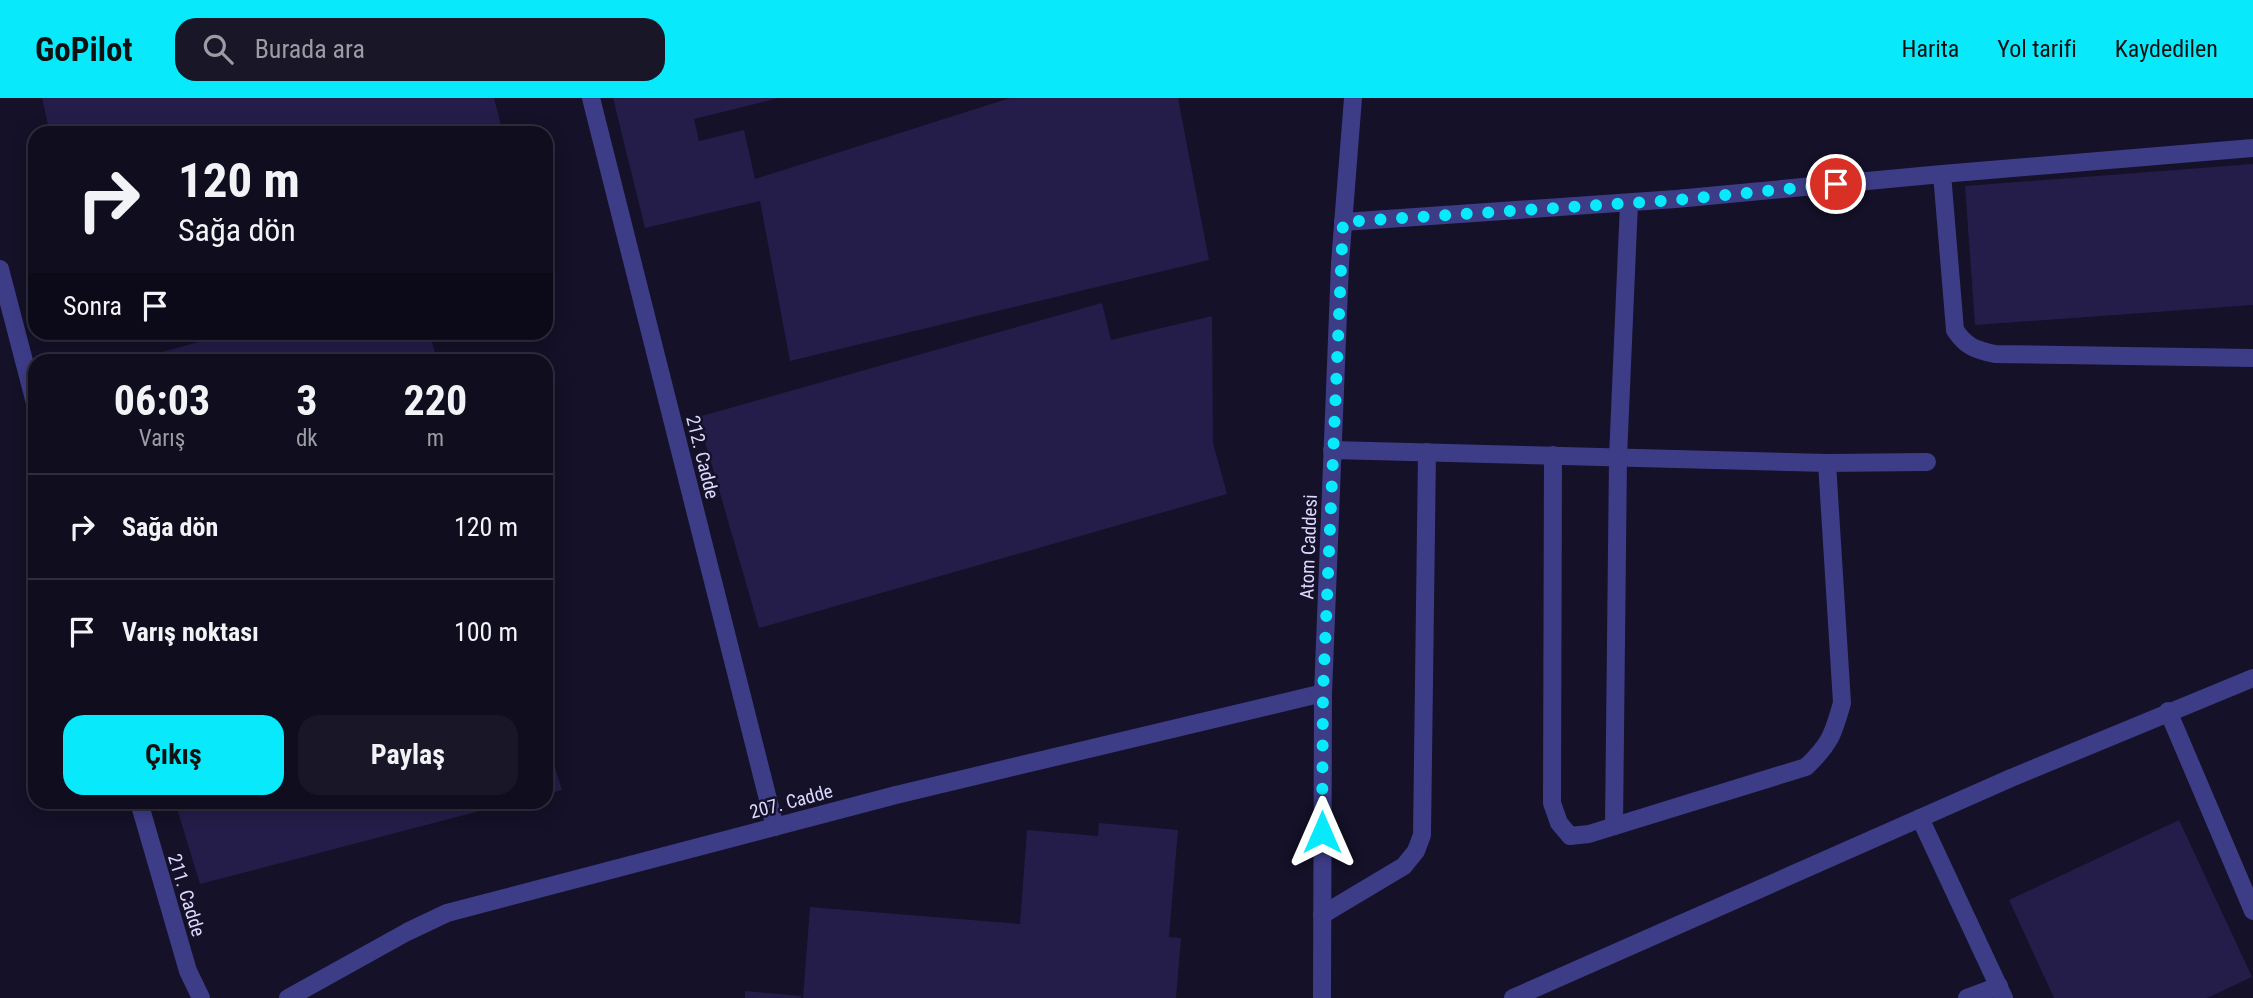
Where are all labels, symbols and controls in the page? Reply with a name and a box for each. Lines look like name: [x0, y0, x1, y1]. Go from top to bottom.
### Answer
search box: [175, 18, 665, 81]
text: GoPilot: [35, 30, 133, 69]
icon: search: [199, 30, 237, 68]
text: Burada ara: [255, 34, 365, 64]
text: Harita: [1902, 35, 1959, 63]
text: Yol tarifi: [1997, 35, 2077, 63]
text: Kaydedilen: [2115, 35, 2218, 63]
text: 120 m: [178, 152, 300, 209]
icon: right: [63, 154, 154, 245]
pin: [1806, 154, 1866, 214]
icon: arrive: [1817, 165, 1855, 203]
text: Sağa dön: [178, 211, 296, 249]
icon: arrive: [136, 287, 174, 325]
text: Sonra: [63, 291, 122, 321]
text: 06:03: [114, 376, 210, 425]
text: 3: [296, 376, 317, 425]
text: 220: [404, 376, 467, 425]
street label: 212. Cadde: [681, 413, 724, 501]
text: Varış: [139, 425, 185, 452]
text: dk: [296, 425, 318, 452]
text: m: [427, 425, 444, 452]
street label: Atom Caddesi: [1295, 494, 1322, 600]
icon: right: [63, 508, 101, 546]
text: Sağa dön: [122, 512, 218, 542]
text: 120 m: [454, 512, 518, 542]
icon: arrive: [63, 613, 101, 651]
text: Varış noktası: [122, 617, 259, 647]
text: 100 m: [454, 617, 518, 647]
button: Çıkış: [63, 715, 284, 795]
button: Paylaş: [298, 715, 518, 795]
street label: 207. Cadde: [747, 779, 835, 824]
position arrow: [1285, 795, 1359, 869]
street label: 211. Cadde: [163, 851, 210, 939]

